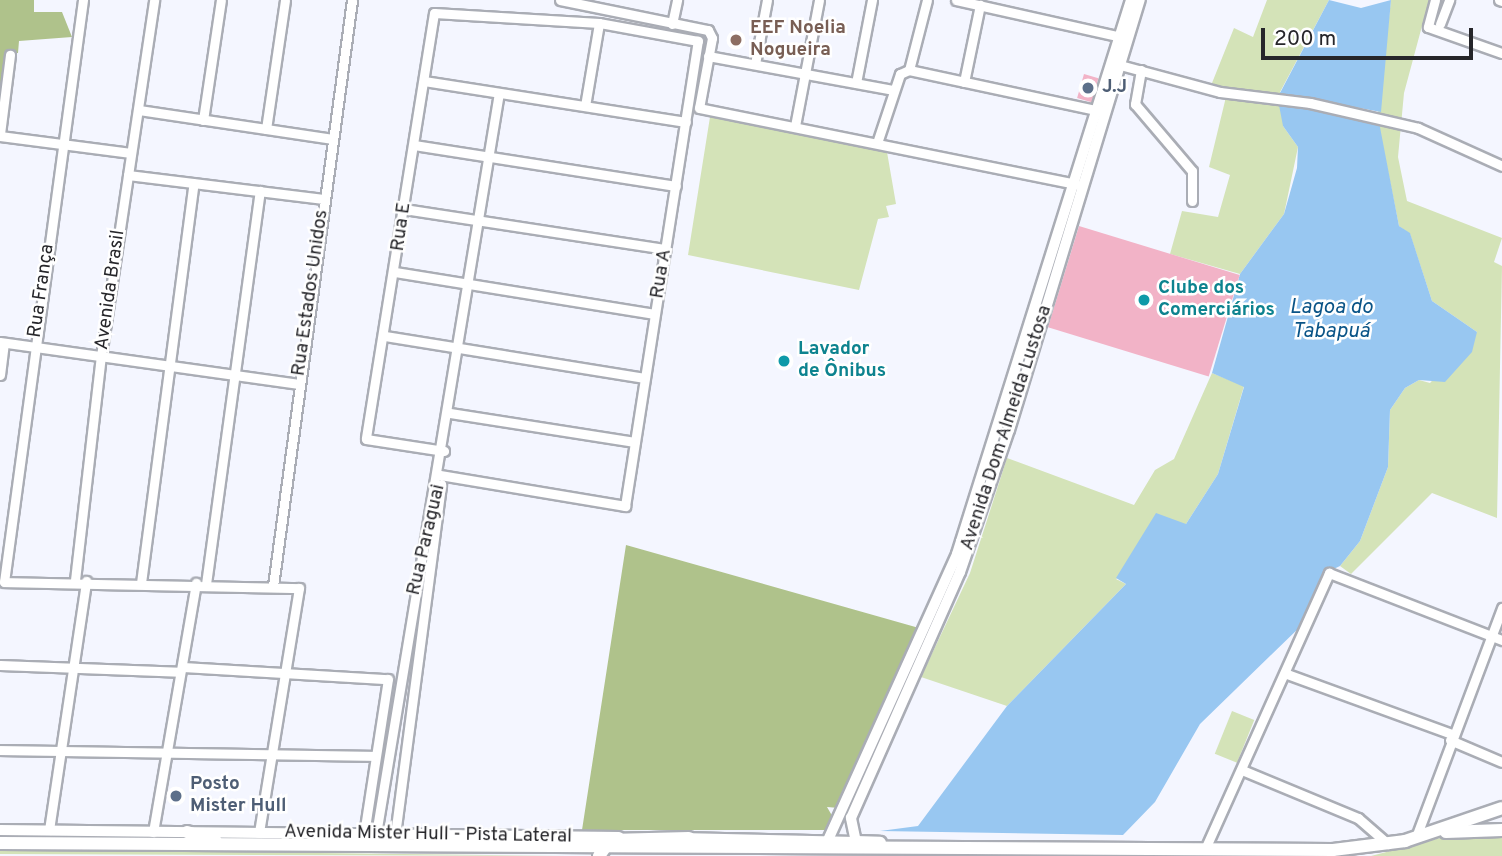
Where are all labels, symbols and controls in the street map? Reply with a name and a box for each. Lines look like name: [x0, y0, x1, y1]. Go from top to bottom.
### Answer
scale bar: [1264, 14, 1476, 58]
place label: EEF Noelia Nogueira: [750, 18, 846, 62]
text: 200 m: [1274, 26, 1336, 53]
marker: EEF Noelia Nogueira: [728, 32, 744, 48]
place label: J.J: [1102, 77, 1127, 99]
marker: J.J: [1080, 80, 1096, 96]
street label: Rua E: [387, 201, 417, 253]
street label: Rua Estados Unidos: [288, 208, 334, 378]
street label: Avenida Brasil: [91, 229, 131, 351]
street label: Rua França: [24, 243, 60, 339]
street label: Rua A: [647, 247, 677, 301]
place label: Clube dos Comerciários: [1158, 278, 1275, 322]
marker: Clube dos Comerciários: [1136, 292, 1152, 308]
water label: Lagoa do Tabapuá: [1289, 295, 1373, 345]
street label: Avenida Dom Almeida Lustosa: [956, 302, 1058, 554]
place label: Lavador de Ônibus: [798, 339, 886, 383]
marker: Lavador de Ônibus: [776, 353, 792, 369]
street label: Rua Paraguai: [403, 482, 451, 598]
place label: Posto Mister Hull: [190, 774, 287, 818]
marker: Posto Mister Hull: [168, 788, 184, 804]
street label: Avenida Mister Hull - Pista Lateral: [284, 821, 572, 849]

